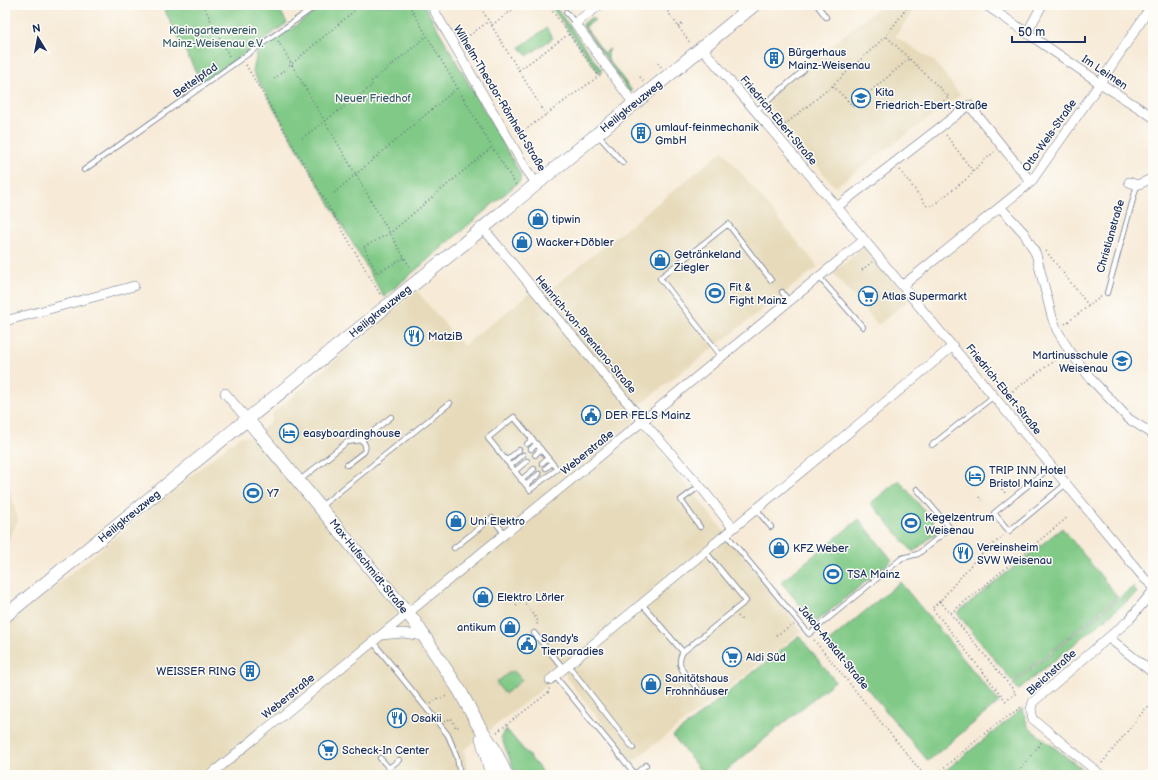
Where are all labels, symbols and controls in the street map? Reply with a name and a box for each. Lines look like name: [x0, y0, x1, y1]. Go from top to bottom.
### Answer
north arrow: [18, 18, 58, 58]
scale bar: [1012, 18, 1085, 44]
text: N: [31, 22, 42, 36]
street label: Wilhelm-Theodor-Römheld-Straße: [451, 23, 549, 174]
park label: Kleingartenverein Mainz-Weisenau e.V.: [162, 24, 264, 50]
text: 50 m: [1018, 25, 1045, 40]
place label: Bürgerhaus Mainz-Weisenau: [788, 46, 870, 72]
building icon: Bürgerhaus Mainz-Weisenau: [763, 47, 785, 69]
street label: Im Leimen: [1079, 52, 1130, 92]
street label: Bettelpfad: [171, 60, 220, 100]
street label: Friedrich-Ebert-Straße: [737, 73, 820, 168]
street label: Heiligkreuzweg: [598, 78, 665, 135]
place label: Kita Friedrich-Ebert-Straße: [875, 86, 988, 112]
school or university icon: Kita Friedrich-Ebert-Straße: [850, 87, 872, 109]
park label: Neuer Friedhof: [335, 92, 412, 105]
street label: Otto-Wels-Straße: [1020, 96, 1079, 174]
place label: umlauf-feinmechanik GmbH: [655, 121, 759, 147]
building icon: umlauf-feinmechanik GmbH: [630, 122, 652, 144]
street label: Christianstraße: [1094, 197, 1127, 274]
shop icon: tipwin: [527, 208, 549, 230]
place label: tipwin: [552, 213, 580, 226]
shop icon: Wacker+Döbler: [511, 231, 533, 253]
place label: Wacker+Döbler: [536, 236, 615, 249]
place label: Getränkeland Ziegler: [673, 248, 741, 274]
shop icon: Getränkeland Ziegler: [649, 249, 671, 271]
street label: Heinrich-von-Brentano-Straße: [532, 273, 639, 396]
place label: Fit & Fight Mainz: [729, 281, 787, 307]
sports icon: Fit & Fight Mainz: [704, 282, 726, 304]
street label: Heiligkreuzweg: [347, 283, 414, 340]
supermarket icon: Atlas Supermarkt: [857, 285, 879, 307]
place label: Atlas Supermarkt: [882, 290, 968, 303]
restaurant icon: MatziB: [403, 325, 425, 347]
place label: MatziB: [428, 330, 463, 343]
street label: Friedrich-Ebert-Straße: [963, 341, 1044, 438]
place label: Martinusschule Weisenau: [1032, 349, 1108, 375]
school or university icon: Martinusschule Weisenau: [1111, 350, 1133, 372]
public building icon: DER FELS Mainz: [580, 404, 602, 426]
place label: DER FELS Mainz: [605, 409, 691, 422]
hotel icon: easyboardinghouse: [278, 422, 300, 444]
place label: easyboardinghouse: [303, 427, 401, 440]
street label: Weberstraße: [558, 427, 617, 478]
place label: TRIP INN Hotel Bristol Mainz: [989, 464, 1066, 490]
hotel icon: TRIP INN Hotel Bristol Mainz: [964, 465, 986, 487]
sports icon: Y7: [242, 482, 264, 504]
place label: Y7: [266, 487, 279, 500]
street label: Heiligkreuzweg: [96, 488, 163, 545]
shop icon: Uni Elektro: [445, 510, 467, 532]
place label: Kegelzentrum Weisenau: [925, 511, 994, 537]
sports icon: Kegelzentrum Weisenau: [900, 512, 922, 534]
place label: Uni Elektro: [470, 515, 525, 528]
street label: Max-Hufschmidt-Straße: [327, 517, 411, 616]
shop icon: KFZ Weber: [768, 537, 790, 559]
place label: Vereinsheim SVW Weisenau: [977, 541, 1052, 567]
place label: KFZ Weber: [793, 542, 850, 555]
restaurant icon: Vereinsheim SVW Weisenau: [952, 542, 974, 564]
sports icon: TSA Mainz: [822, 563, 844, 585]
place label: TSA Mainz: [847, 568, 900, 581]
shop icon: Elektro Lörler: [472, 586, 494, 608]
place label: Elektro Lörler: [497, 591, 565, 604]
street label: Jakob-Anstatt-Straße: [796, 603, 872, 692]
shop icon: antikum: [499, 616, 521, 638]
place label: antikum: [457, 621, 496, 634]
place label: Sandy's Tierparadies: [541, 632, 604, 658]
public building icon: Sandy's Tierparadies: [516, 633, 538, 655]
supermarket icon: Aldi Süd: [721, 646, 743, 668]
street label: Bleichstraße: [1024, 646, 1079, 698]
place label: Aldi Süd: [746, 651, 786, 664]
building icon: WEISSER RING: [239, 660, 261, 682]
place label: WEISSER RING: [156, 665, 236, 678]
street label: Weberstraße: [259, 671, 318, 722]
place label: Sanitätshaus Frohnhäuser: [665, 672, 729, 698]
shop icon: Sanitätshaus Frohnhäuser: [640, 673, 662, 695]
restaurant icon: Osakii: [386, 707, 408, 729]
place label: Osakii: [411, 712, 442, 725]
supermarket icon: Scheck-In Center: [317, 739, 339, 761]
place label: Scheck-In Center: [342, 744, 430, 757]

